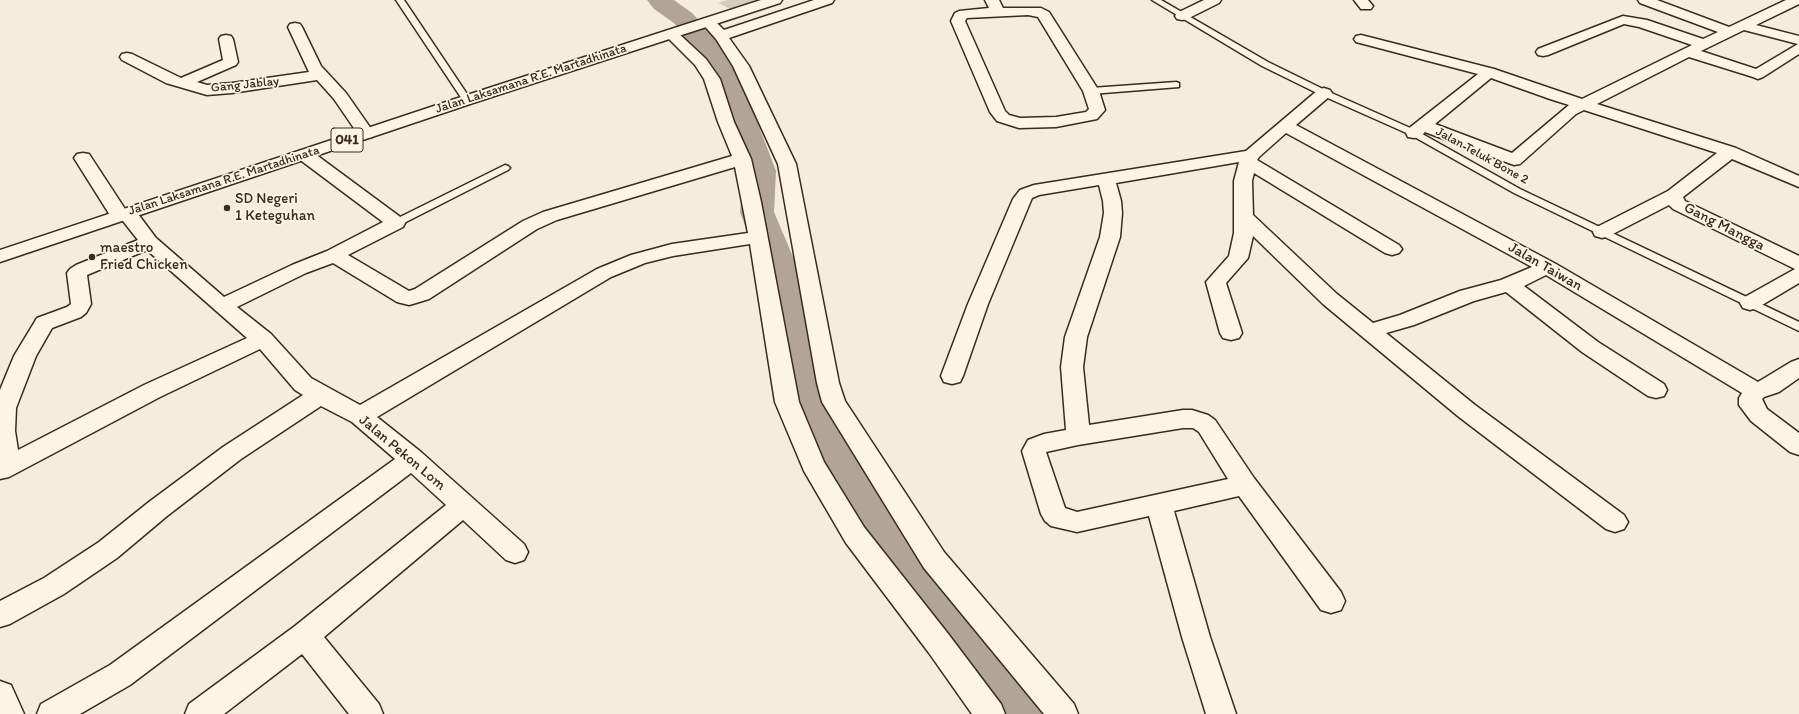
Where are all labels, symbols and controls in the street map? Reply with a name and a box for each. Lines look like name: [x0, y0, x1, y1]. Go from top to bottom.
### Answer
street label: Jalan Laksamana R.E. Martadhinata: [434, 41, 628, 117]
street label: Gang Jablay: [210, 74, 280, 96]
street label: Jalan Teluk Bone 2: [1433, 124, 1531, 188]
road number: 041: [331, 128, 363, 152]
street label: Jalan Laksamana R.E. Martadhinata: [127, 143, 321, 219]
place label: SD Negeri 1 Keteguhan: [235, 190, 315, 225]
street label: Gang Mangga: [1681, 199, 1767, 255]
marker: SD Negeri 1 Keteguhan: [222, 203, 232, 213]
place label: maestro Fried Chicken: [100, 239, 188, 274]
street label: Jalan Taiwan: [1505, 239, 1585, 295]
marker: maestro Fried Chicken: [87, 252, 97, 262]
street label: Jalan Pekon Lom: [355, 411, 449, 495]

